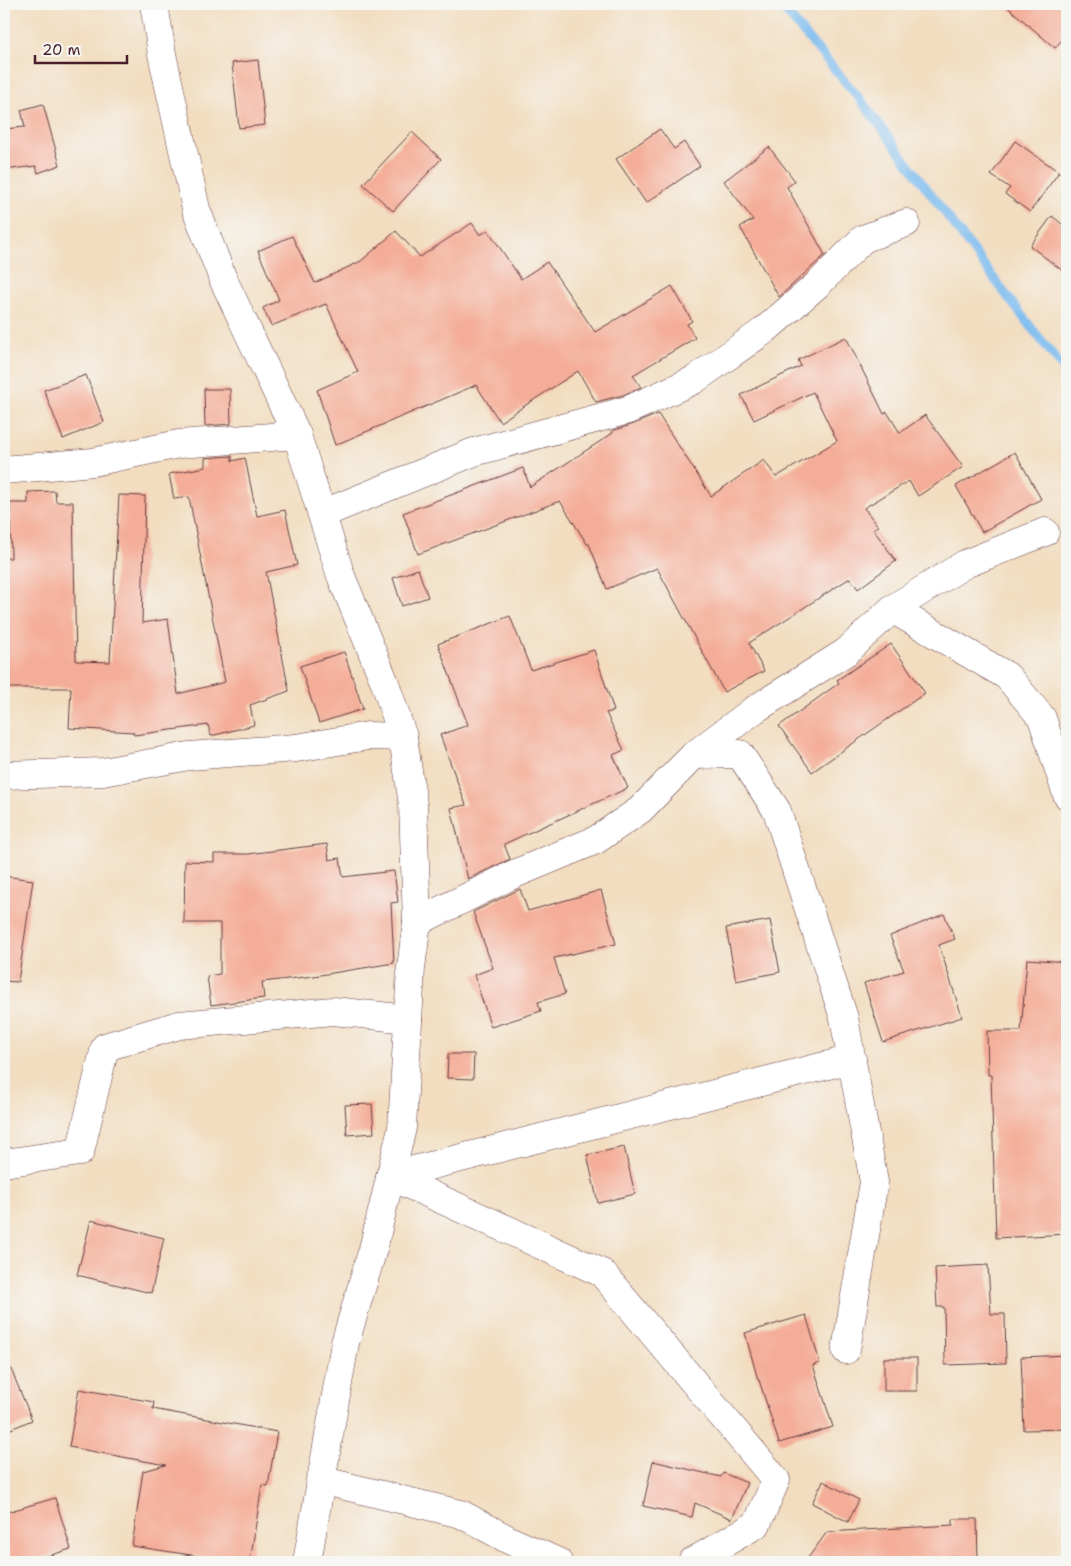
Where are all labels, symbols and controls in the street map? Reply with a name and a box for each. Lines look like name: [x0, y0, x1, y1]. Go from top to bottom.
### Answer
scale bar: [35, 32, 128, 64]
text: 20 m: [42, 40, 81, 60]

